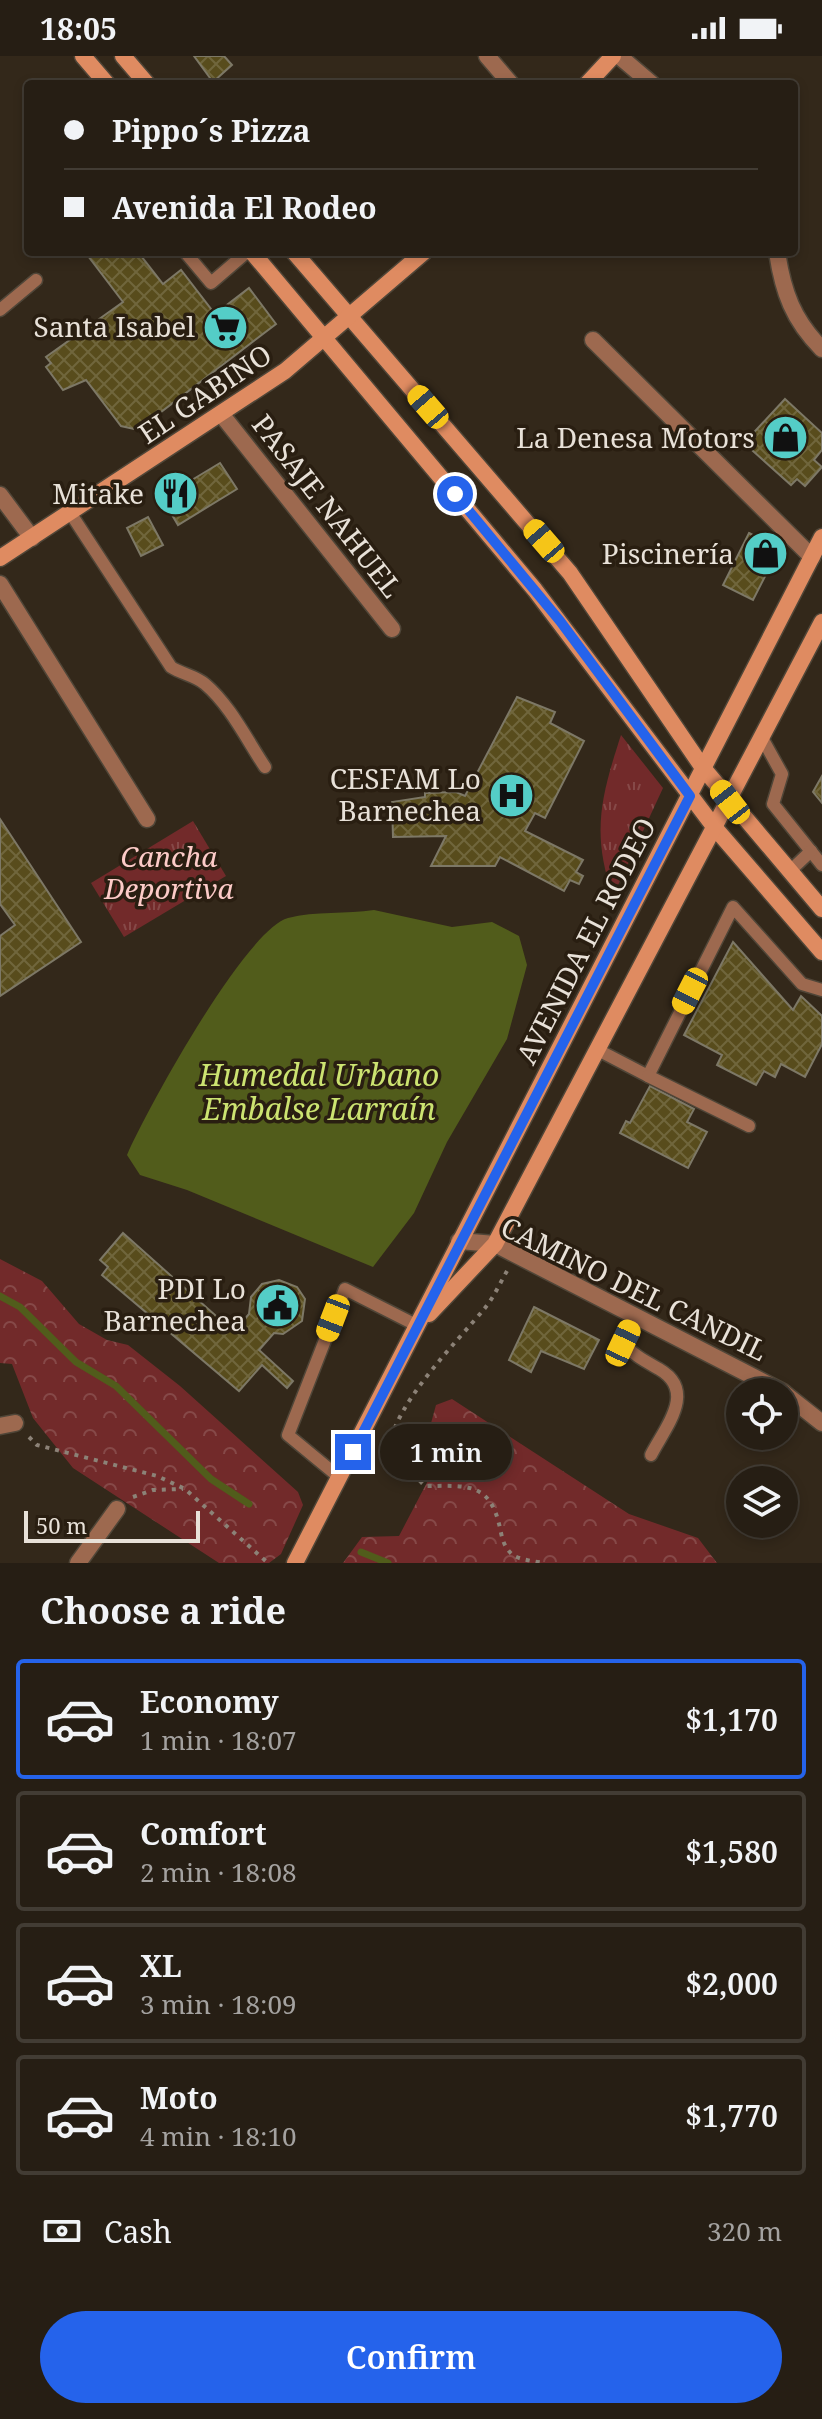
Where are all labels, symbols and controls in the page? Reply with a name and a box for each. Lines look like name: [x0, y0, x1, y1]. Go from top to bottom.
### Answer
text: 18:05: [40, 8, 117, 49]
text: Pippo´s Pizza: [112, 110, 311, 151]
text: Avenida El Rodeo: [112, 187, 377, 228]
supermarket icon: Santa Isabel: [202, 303, 250, 351]
place label: Santa Isabel: [34, 307, 195, 345]
street label: EL GABINO: [131, 335, 278, 452]
car: [403, 381, 453, 433]
street label: PASAJE NAHUEL: [244, 406, 411, 605]
shop icon: La Denesa Motors: [762, 414, 810, 462]
place label: La Denesa Motors: [516, 418, 755, 456]
restaurant icon: Mitake: [151, 470, 199, 518]
place label: Mitake: [52, 474, 144, 512]
route start: [437, 476, 473, 512]
car: [519, 515, 569, 567]
shop icon: Piscinería: [741, 530, 789, 578]
place label: Piscinería: [602, 534, 734, 572]
place label: CESFAM Lo Barnechea: [330, 759, 481, 829]
hospital icon: CESFAM Lo Barnechea: [488, 771, 536, 819]
car: [706, 776, 754, 828]
street label: AVENIDA EL RODEO: [507, 811, 664, 1070]
park label: Cancha Deportiva: [103, 837, 235, 907]
car: [668, 964, 712, 1018]
water label: Humedal Urbano Embalse Larraín: [198, 1054, 439, 1129]
street label: CAMINO DEL CANDIL: [495, 1207, 774, 1369]
place label: PDI Lo Barnechea: [103, 1269, 246, 1339]
public building icon: PDI Lo Barnechea: [253, 1281, 301, 1329]
car: [313, 1291, 353, 1345]
car: [602, 1316, 644, 1370]
map controls: [726, 1378, 798, 1538]
button: locate: [726, 1378, 798, 1450]
callout: 1 min: [381, 1424, 513, 1480]
route end: [335, 1434, 371, 1470]
text: 1 min: [410, 1434, 482, 1470]
button: layers: [726, 1466, 798, 1538]
scale bar: [24, 1507, 200, 1543]
text: 50 m: [36, 1510, 87, 1540]
text: Choose a ride: [40, 1586, 286, 1635]
text: Economy: [140, 1681, 279, 1722]
icon: car: [44, 1683, 116, 1755]
text: $1,170: [685, 1699, 778, 1740]
text: 1 min · 18:07: [140, 1722, 297, 1758]
text: Comfort: [140, 1813, 267, 1854]
icon: car: [44, 1815, 116, 1887]
text: $1,580: [685, 1831, 778, 1872]
text: 2 min · 18:08: [140, 1854, 297, 1890]
text: XL: [140, 1945, 182, 1986]
icon: car: [44, 1947, 116, 2019]
text: $2,000: [685, 1963, 778, 2004]
text: 3 min · 18:09: [140, 1986, 297, 2022]
text: Moto: [140, 2077, 218, 2118]
icon: car: [44, 2079, 116, 2151]
text: $1,770: [685, 2095, 778, 2136]
text: 4 min · 18:10: [140, 2118, 297, 2154]
icon: cash: [40, 2209, 84, 2253]
text: Cash: [104, 2211, 172, 2252]
text: 320 m: [707, 2213, 782, 2249]
button: Confirm: [40, 2311, 782, 2403]

